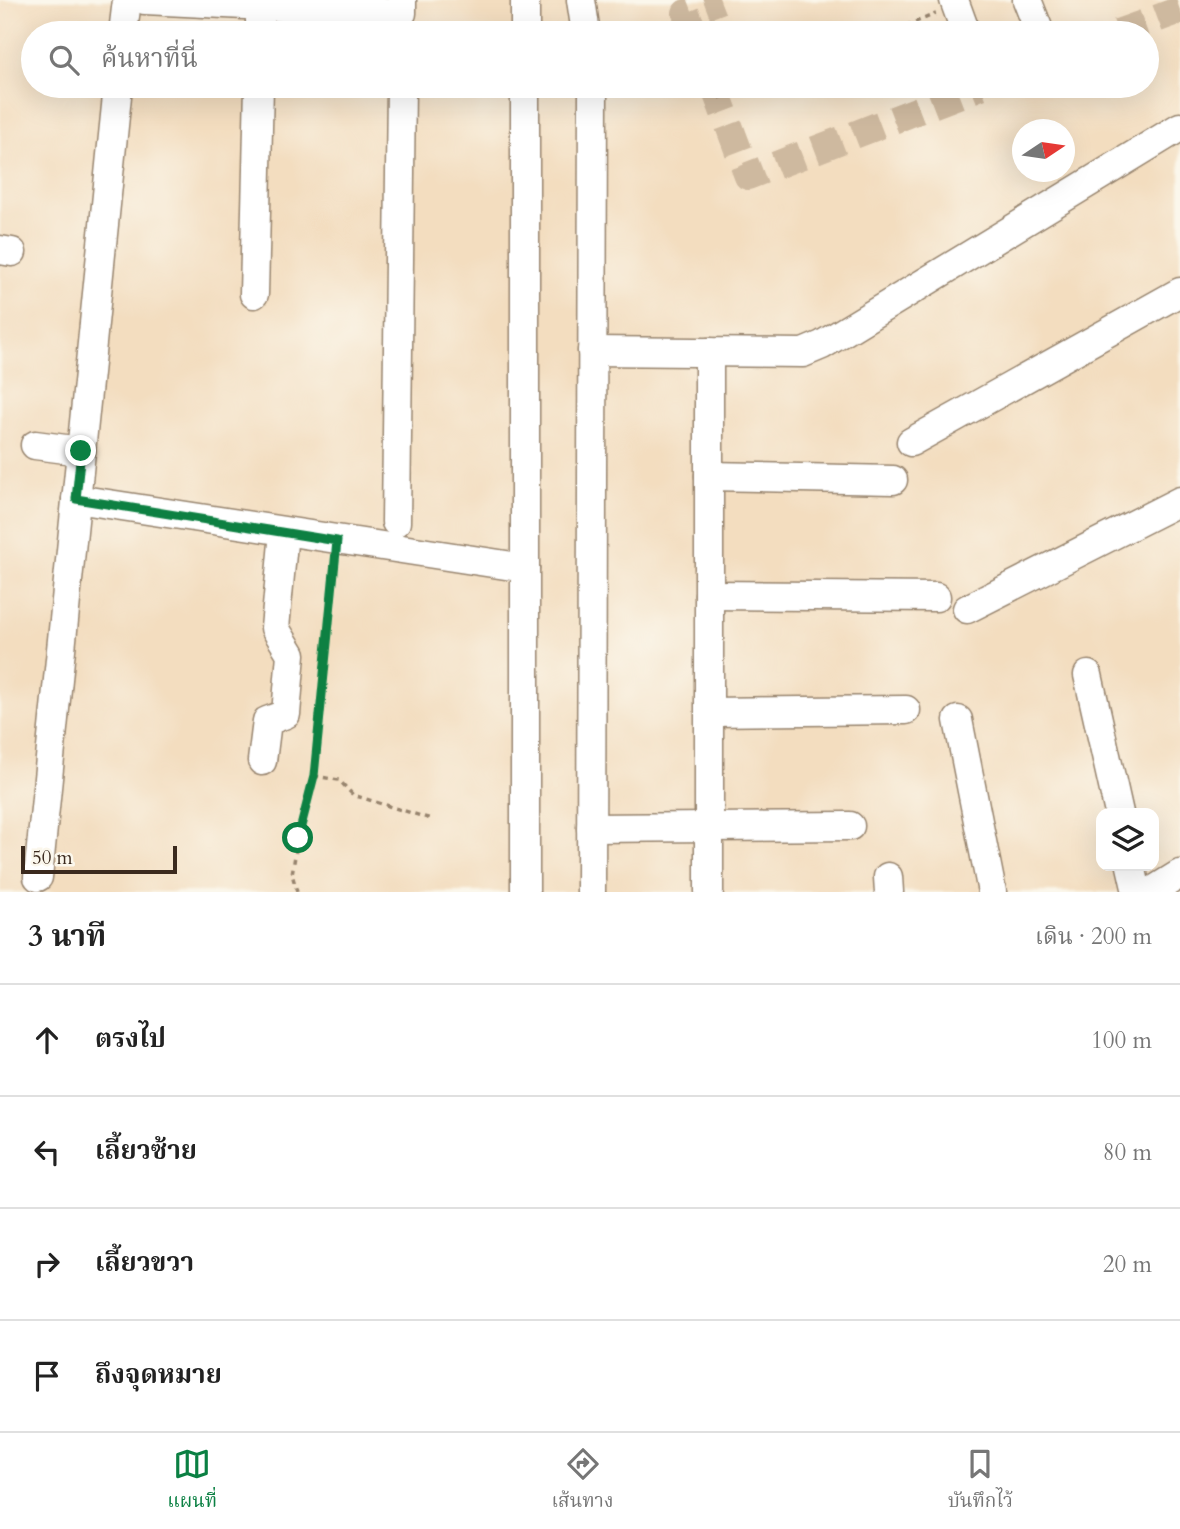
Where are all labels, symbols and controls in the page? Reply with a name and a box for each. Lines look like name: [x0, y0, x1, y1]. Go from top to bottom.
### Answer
search box: [21, 21, 1159, 98]
icon: search: [45, 41, 83, 79]
text: ค้นหาที่นี่: [101, 41, 198, 76]
north arrow: [1012, 119, 1075, 182]
route end: [65, 435, 96, 466]
map controls: [1096, 808, 1159, 871]
button: layers: [1096, 808, 1159, 871]
route start: [282, 822, 313, 853]
scale bar: [21, 843, 177, 875]
text: 50 m: [32, 845, 73, 871]
text: 3 นาที: [28, 916, 106, 957]
text: เดิน · 200 m: [1035, 921, 1152, 952]
icon: ahead: [28, 1021, 66, 1059]
text: ตรงไป: [95, 1021, 166, 1056]
text: 100 m: [1091, 1025, 1152, 1056]
icon: left: [28, 1133, 66, 1171]
text: เลี้ยวซ้าย: [95, 1133, 197, 1168]
text: 80 m: [1103, 1137, 1152, 1168]
icon: right: [28, 1245, 66, 1283]
text: เลี้ยวขวา: [95, 1245, 194, 1280]
text: 20 m: [1103, 1249, 1152, 1280]
icon: arrive: [28, 1357, 66, 1395]
text: ถึงจุดหมาย: [95, 1357, 222, 1392]
tab: แผนที่: [167, 1445, 217, 1517]
tab: เส้นทาง: [552, 1445, 613, 1517]
tab: บันทึกไว้: [948, 1445, 1013, 1517]

